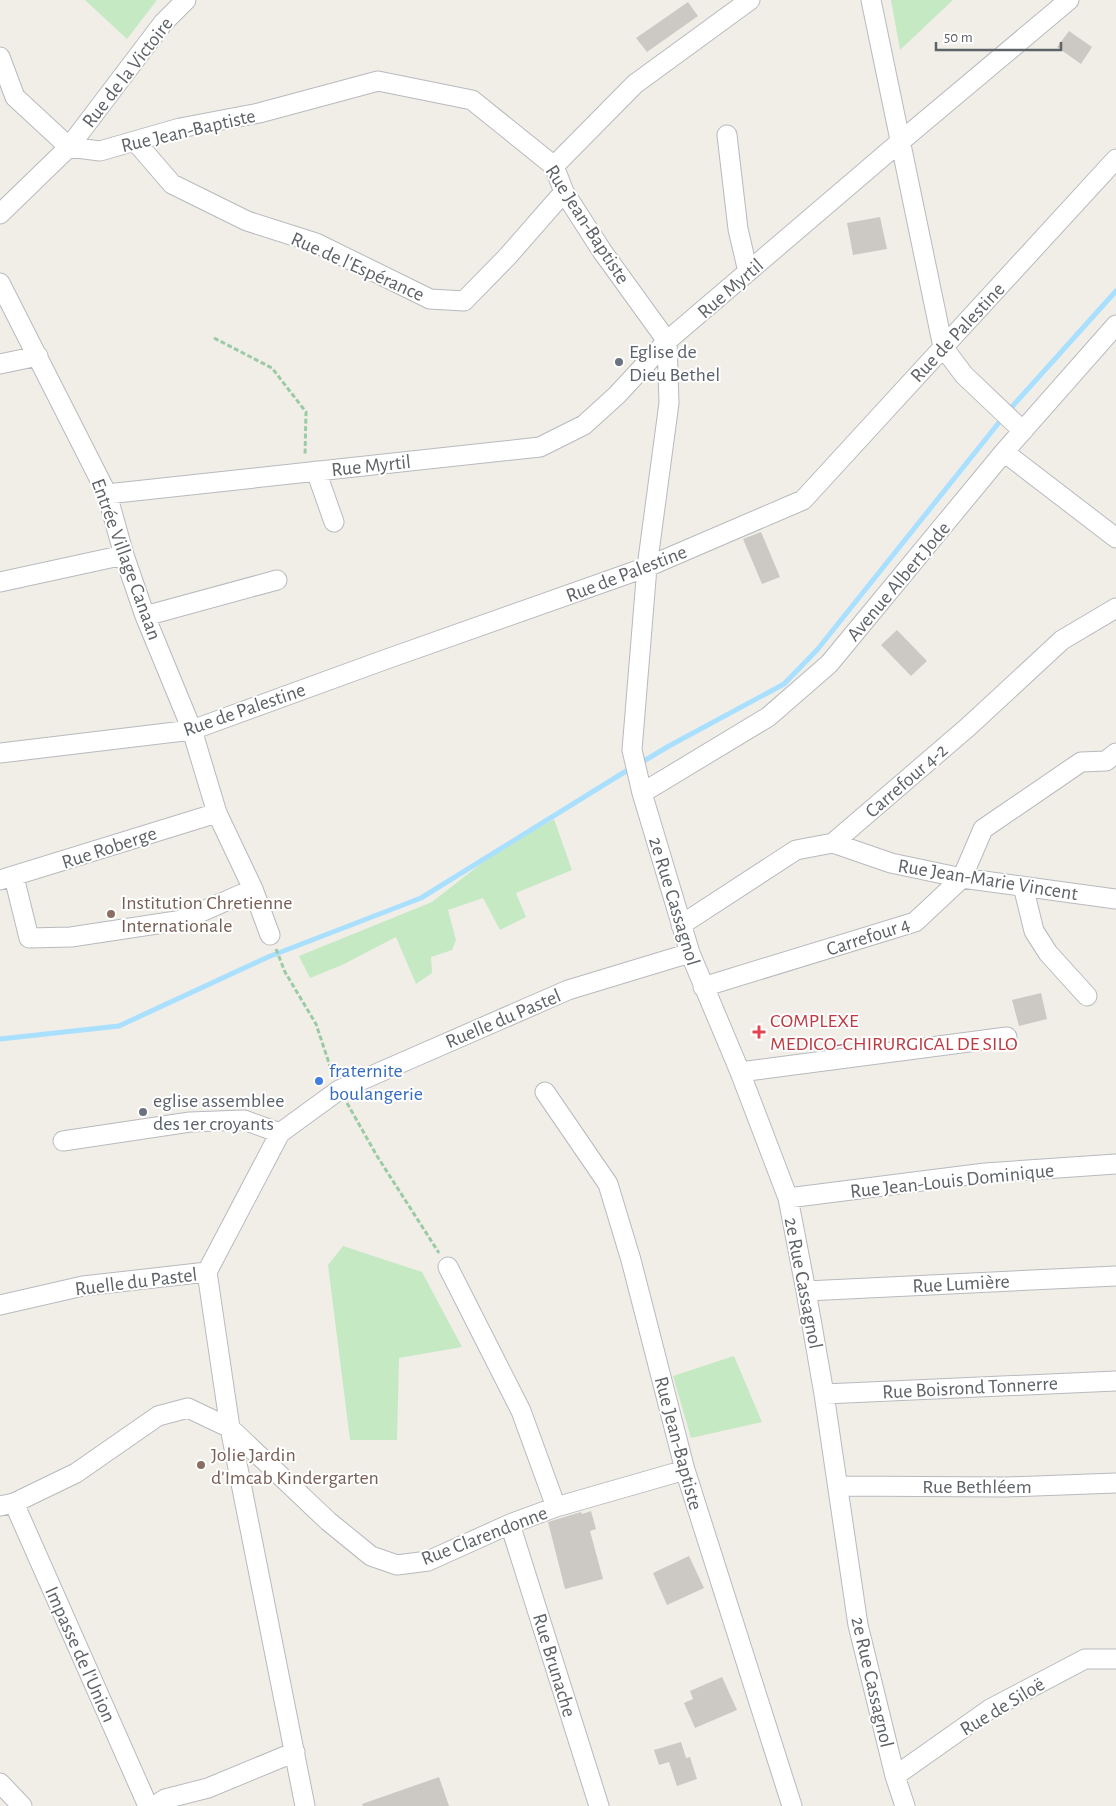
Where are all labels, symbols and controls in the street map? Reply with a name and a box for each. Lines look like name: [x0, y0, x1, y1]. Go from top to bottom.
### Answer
street label: Rue de la Victoire: [79, 14, 177, 132]
scale bar: [936, 20, 1061, 52]
text: 50 m: [944, 30, 973, 45]
street label: Rue Jean-Baptiste: [119, 106, 257, 156]
street label: Rue Jean-Baptiste: [541, 161, 633, 288]
street label: Rue de l'Espérance: [288, 229, 427, 305]
street label: Rue Myrtil: [694, 255, 767, 323]
street label: Rue de Palestine: [907, 279, 1009, 386]
place label: Eglise de Dieu Bethel: [629, 342, 720, 385]
marker: Eglise de Dieu Bethel: [613, 356, 625, 368]
street label: Rue Myrtil: [330, 452, 412, 480]
street label: Entrée Village Canaan: [88, 476, 165, 643]
street label: Avenue Albert Jode: [843, 518, 954, 645]
street label: Rue de Palestine: [563, 542, 690, 606]
street label: Rue de Palestine: [181, 680, 308, 740]
street label: Carrefour 4-2: [862, 740, 952, 822]
street label: Rue Roberge: [59, 823, 159, 873]
street label: 2e Rue Cassagnol: [645, 835, 703, 968]
street label: Rue Jean-Marie Vincent: [896, 856, 1080, 904]
place label: Institution Chretienne Internationale: [121, 893, 293, 936]
marker: Institution Chretienne Internationale: [105, 908, 117, 920]
street label: Carrefour 4: [824, 914, 913, 960]
street label: Ruelle du Pastel: [443, 986, 564, 1052]
place label: COMPLEXE MEDICO-CHIRURGICAL DE SILO: [770, 1011, 1018, 1054]
marker: COMPLEXE MEDICO-CHIRURGICAL DE SILO: [752, 1025, 766, 1039]
place label: fraternite boulangerie: [329, 1061, 423, 1104]
marker: fraternite boulangerie: [313, 1075, 325, 1087]
place label: eglise assemblee des 1er croyants: [153, 1091, 284, 1134]
marker: eglise assemblee des 1er croyants: [137, 1106, 149, 1118]
street label: Rue Jean-Louis Dominique: [849, 1160, 1055, 1202]
street label: 2e Rue Cassagnol: [780, 1216, 826, 1351]
street label: Ruelle du Pastel: [74, 1265, 198, 1299]
street label: Rue Lumière: [912, 1271, 1010, 1297]
street label: Rue Boisrond Tonnerre: [882, 1373, 1058, 1403]
street label: Rue Jean-Baptiste: [651, 1374, 705, 1512]
place label: Jolie Jardin d'Imcab Kindergarten: [211, 1445, 379, 1488]
marker: Jolie Jardin d'Imcab Kindergarten: [195, 1459, 207, 1471]
street label: Rue Bethléem: [922, 1477, 1032, 1497]
street label: Rue Clarendonne: [419, 1503, 550, 1569]
street label: Impasse de l'Union: [41, 1584, 119, 1725]
street label: Rue Brunache: [529, 1611, 579, 1720]
street label: 2e Rue Cassagnol: [847, 1615, 897, 1750]
street label: Rue de Siloë: [957, 1674, 1048, 1740]

